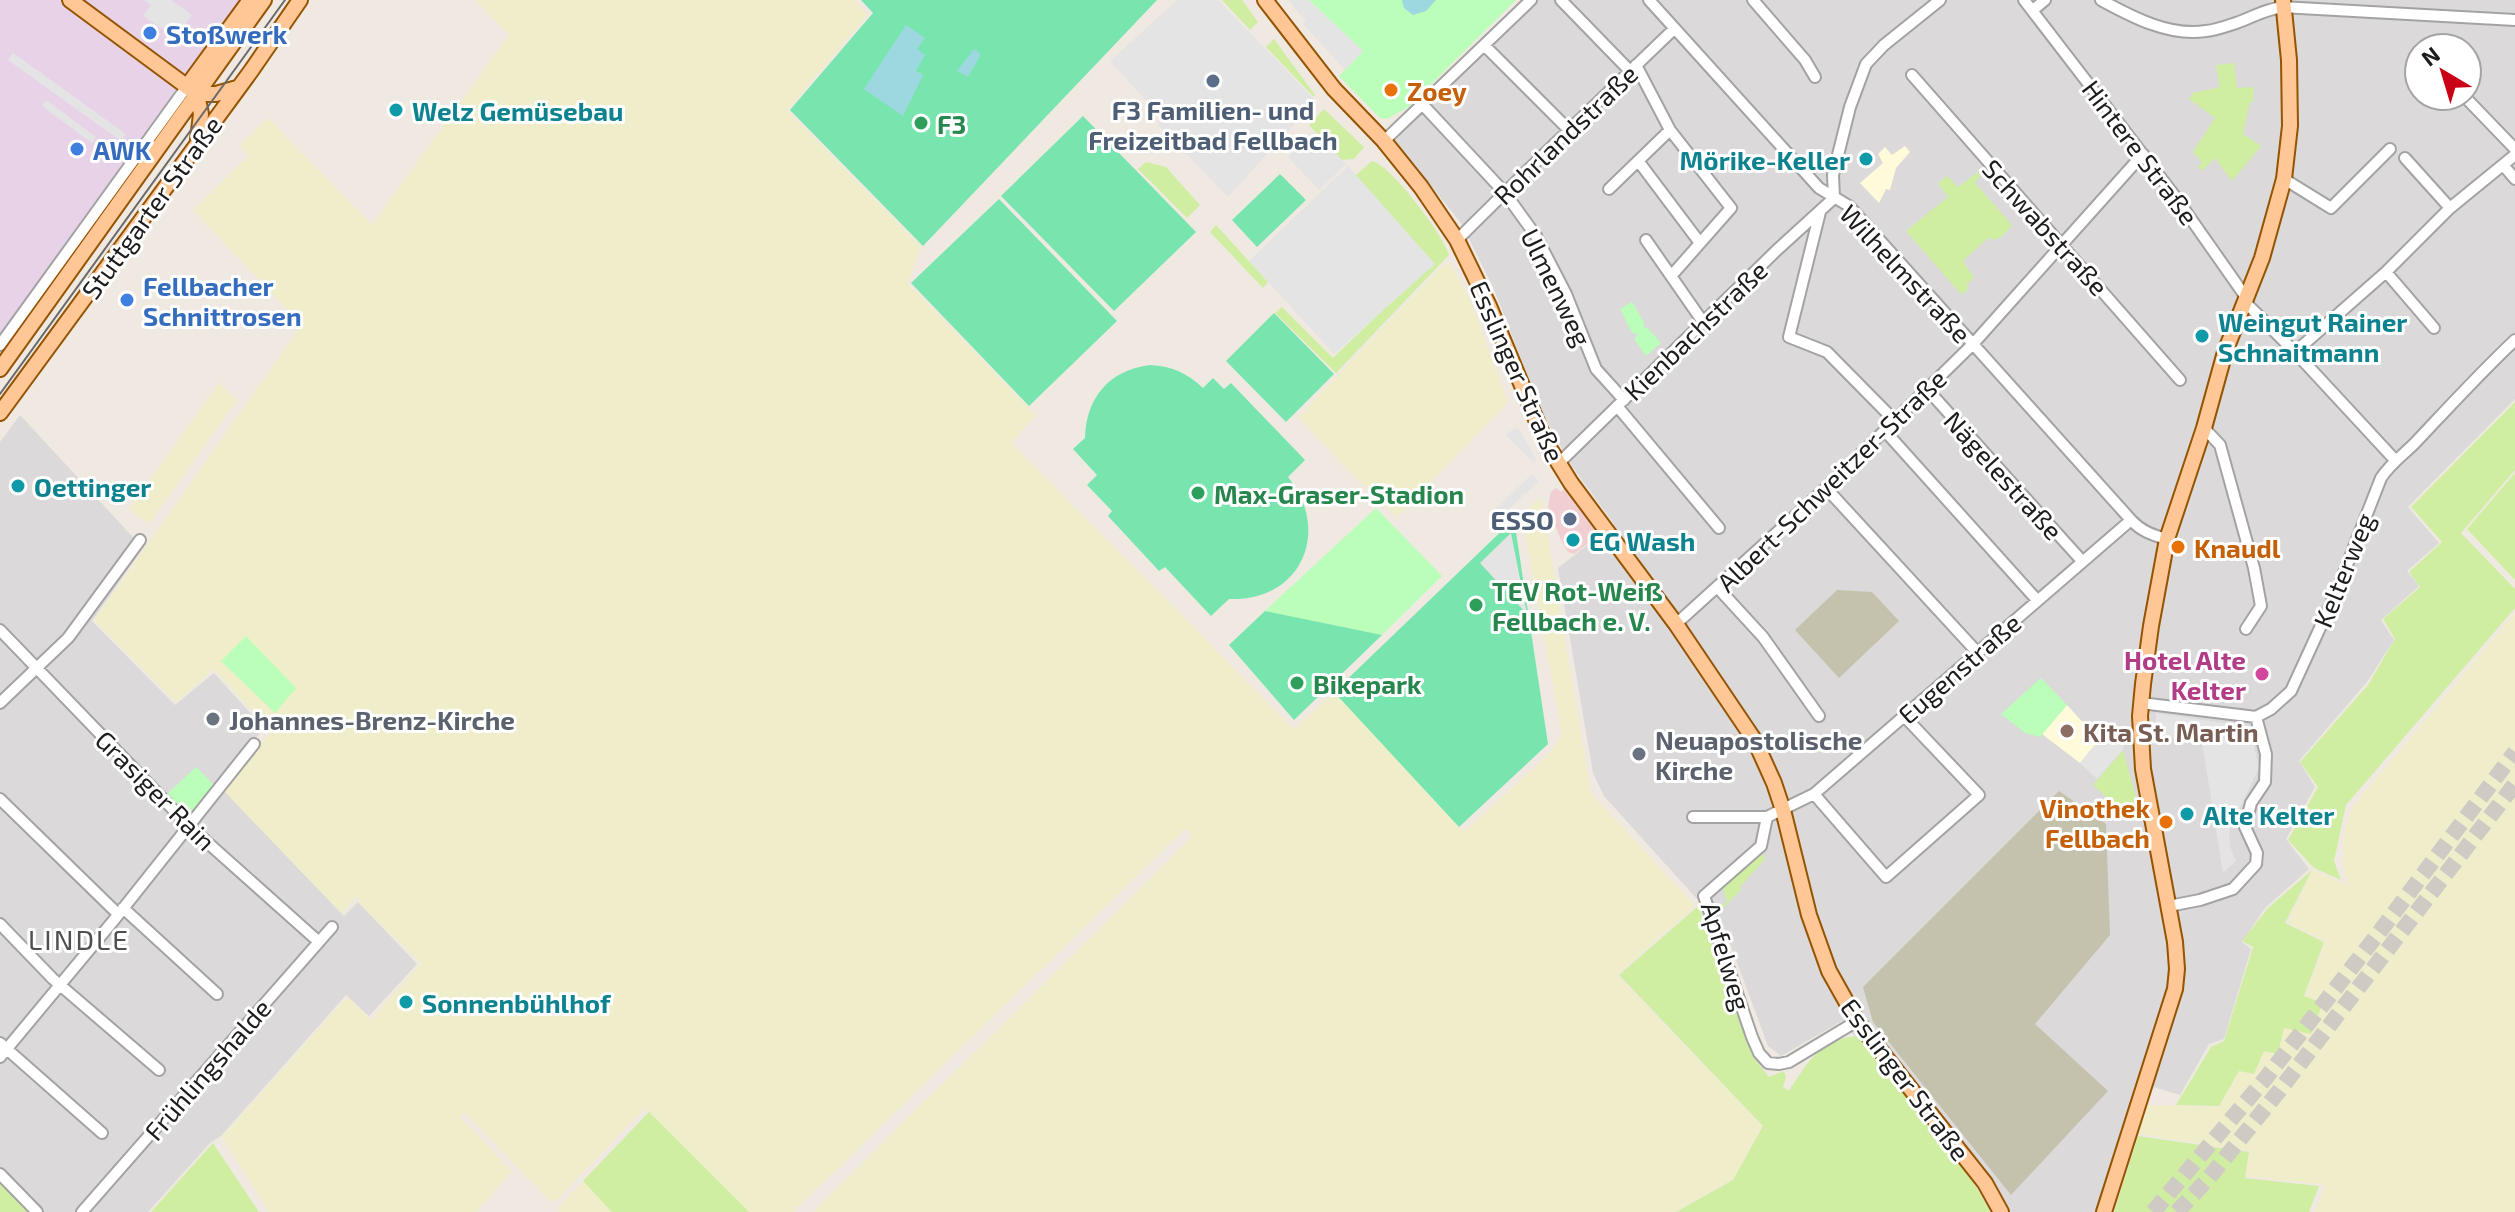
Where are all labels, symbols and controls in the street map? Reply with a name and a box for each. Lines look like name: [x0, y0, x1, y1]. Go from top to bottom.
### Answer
place label: Stoßwerk: [166, 18, 288, 49]
marker: Stoßwerk: [141, 24, 159, 42]
north arrow: [2403, 32, 2483, 112]
text: N: [2416, 40, 2444, 71]
street label: Rohrlandstraße: [1487, 58, 1643, 210]
marker: F3 Familien- und Freizeitbad Fellbach: [1204, 72, 1222, 90]
street label: Hintere Straße: [2077, 74, 2205, 230]
place label: Zoey: [1407, 75, 1467, 107]
marker: Zoey: [1382, 81, 1400, 99]
place label: F3 Familien- und Freizeitbad Fellbach: [1088, 94, 1338, 155]
place label: Welz Gemüsebau: [412, 95, 623, 126]
marker: Welz Gemüsebau: [387, 101, 405, 119]
place label: F3: [937, 108, 966, 139]
street label: Stuttgarter Straße: [74, 110, 228, 304]
marker: F3: [912, 114, 930, 132]
place label: AWK: [93, 134, 152, 165]
marker: AWK: [68, 140, 86, 158]
place label: Mörike-Keller: [1680, 144, 1850, 175]
marker: Mörike-Keller: [1857, 150, 1875, 168]
street label: Schwabstraße: [1977, 153, 2115, 301]
street label: Wilhelmstraße: [1834, 197, 1978, 349]
street label: Ulmenweg: [1515, 223, 1599, 351]
street label: Kienbachstraße: [1617, 254, 1773, 406]
place label: Fellbacher Schnittrosen: [143, 270, 302, 331]
street label: Esslinger Straße: [1464, 276, 1572, 466]
marker: Fellbacher Schnittrosen: [118, 291, 136, 309]
place label: Weingut Rainer Schnaitmann: [2218, 306, 2407, 367]
marker: Weingut Rainer Schnaitmann: [2193, 327, 2211, 345]
street label: Albert-Schweitzer-Straße: [1710, 362, 1952, 598]
street label: Nägelestraße: [1938, 404, 2070, 546]
place label: Oettinger: [34, 471, 151, 502]
marker: Oettinger: [9, 477, 27, 495]
place label: Max-Graser-Stadion: [1214, 478, 1464, 509]
marker: Max-Graser-Stadion: [1189, 484, 1207, 502]
place label: ESSO: [1491, 504, 1554, 535]
street label: Kelterweg: [2306, 508, 2380, 632]
marker: ESSO: [1561, 510, 1579, 528]
place label: EG Wash: [1589, 525, 1695, 556]
marker: EG Wash: [1564, 531, 1582, 549]
place label: Knaudl: [2194, 532, 2281, 563]
marker: Knaudl: [2169, 538, 2187, 556]
place label: TEV Rot-Weiß Fellbach e. V.: [1492, 575, 1663, 636]
marker: TEV Rot-Weiß Fellbach e. V.: [1467, 596, 1485, 614]
street label: Eugenstraße: [1891, 606, 2027, 730]
place label: Hotel Alte Kelter: [2124, 644, 2246, 705]
marker: Hotel Alte Kelter: [2253, 665, 2271, 683]
place label: Bikepark: [1313, 668, 1422, 699]
marker: Bikepark: [1288, 674, 1306, 692]
place label: Johannes-Brenz-Kirche: [229, 704, 515, 735]
marker: Johannes-Brenz-Kirche: [204, 710, 222, 728]
place label: Kita St. Martin: [2083, 716, 2259, 747]
marker: Kita St. Martin: [2058, 722, 2076, 740]
street label: Grasiger Rain: [90, 724, 222, 856]
place label: Neuapostolische Kirche: [1655, 724, 1862, 785]
marker: Neuapostolische Kirche: [1630, 745, 1648, 763]
place label: Vinothek Fellbach: [2040, 792, 2150, 853]
place label: Alte Kelter: [2203, 799, 2334, 830]
marker: Alte Kelter: [2178, 805, 2196, 823]
marker: Vinothek Fellbach: [2157, 813, 2175, 831]
street label: Apfelweg: [1696, 898, 1758, 1014]
district label: LINDLE: [28, 922, 130, 956]
place label: Sonnenbühlhof: [422, 987, 612, 1018]
street label: Frühlingshalde: [137, 992, 277, 1146]
street label: Esslinger Straße: [1835, 992, 1977, 1166]
marker: Sonnenbühlhof: [397, 993, 415, 1011]

